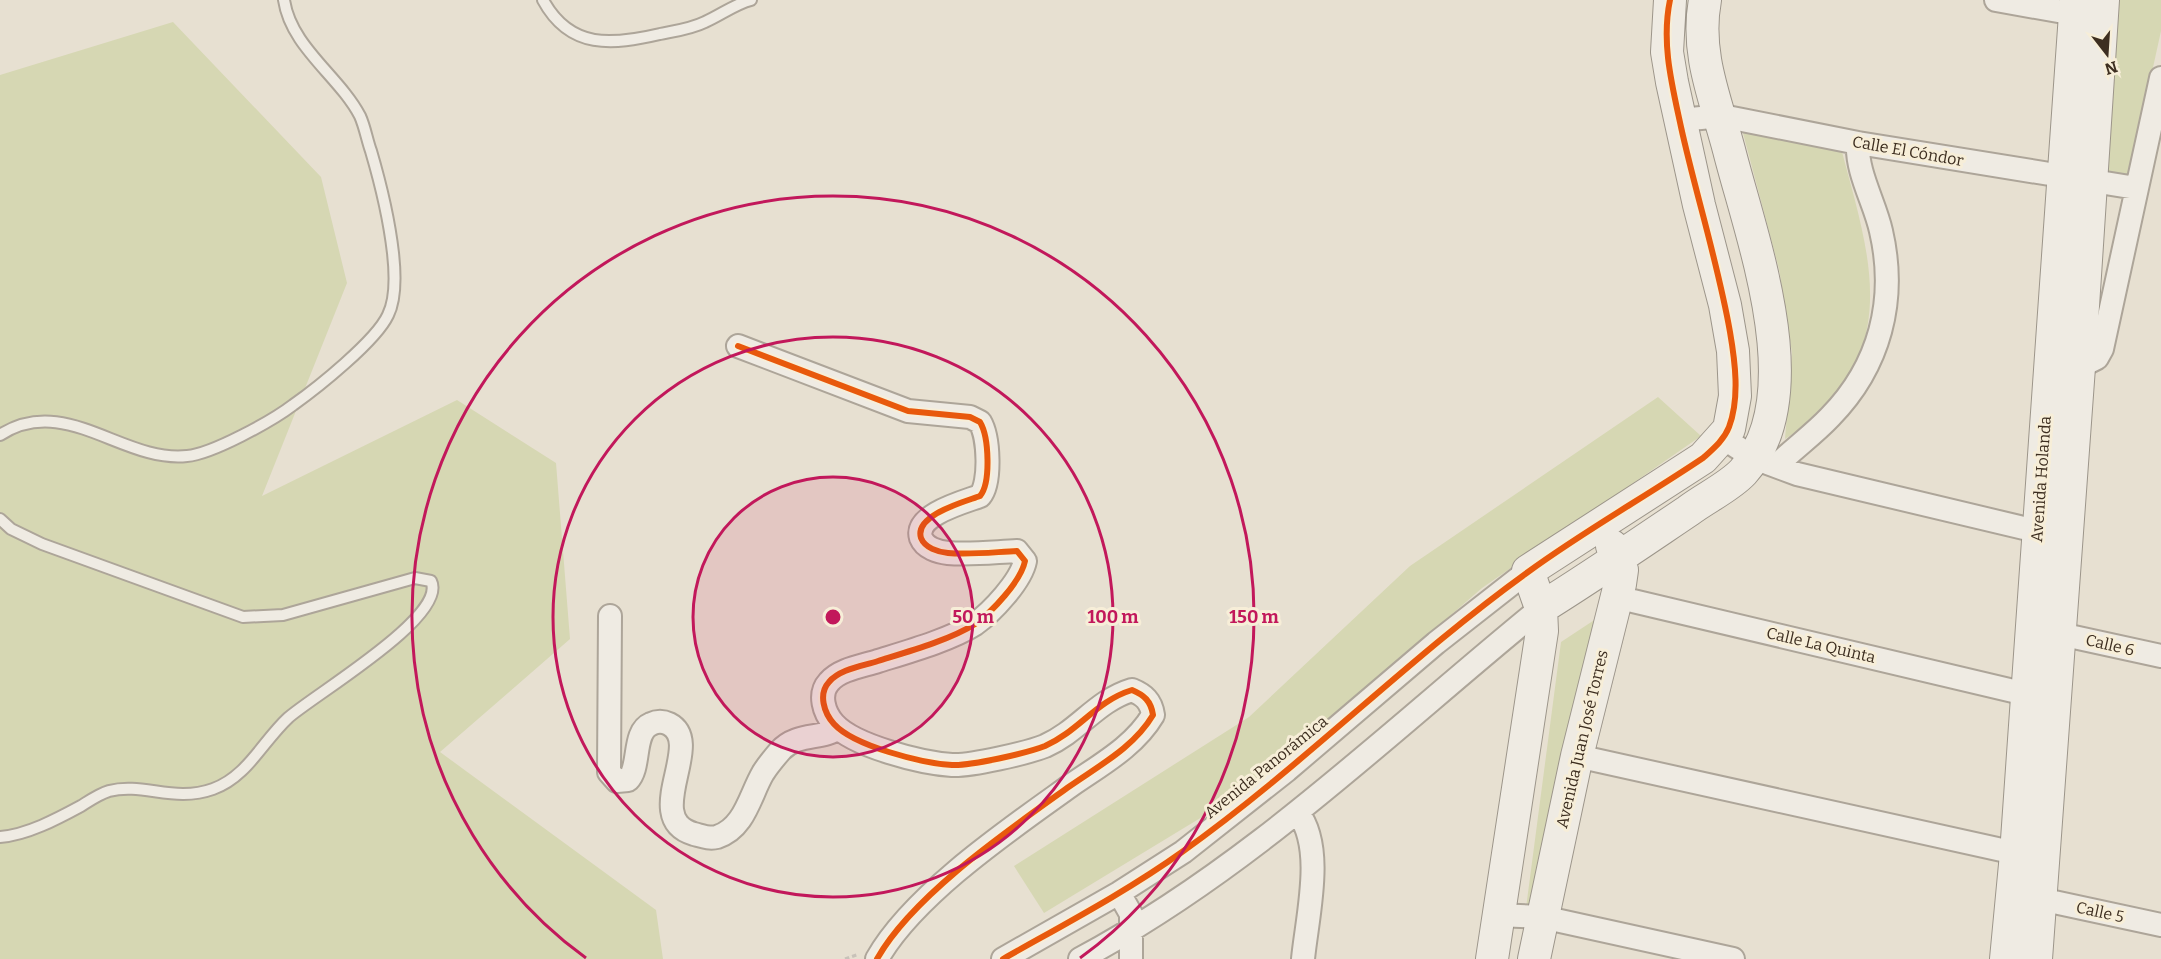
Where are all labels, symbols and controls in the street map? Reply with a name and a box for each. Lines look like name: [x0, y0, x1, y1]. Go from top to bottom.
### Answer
north arrow: [2077, 24, 2137, 84]
text: N: [2103, 57, 2120, 79]
street label: Calle El Cóndor: [1851, 132, 1965, 170]
street label: Avenida Holanda: [2027, 415, 2055, 543]
text: 50 m: [952, 606, 994, 628]
text: 100 m: [1087, 606, 1139, 628]
text: 150 m: [1229, 606, 1279, 628]
centre of rings: [823, 607, 843, 627]
street label: Calle La Quinta: [1764, 623, 1878, 667]
street label: Calle 6: [2084, 630, 2136, 660]
street label: Avenida Juan José Torres: [1552, 648, 1612, 830]
street label: Avenida Panorámica: [1201, 711, 1332, 822]
street label: Calle 5: [2074, 898, 2126, 926]

